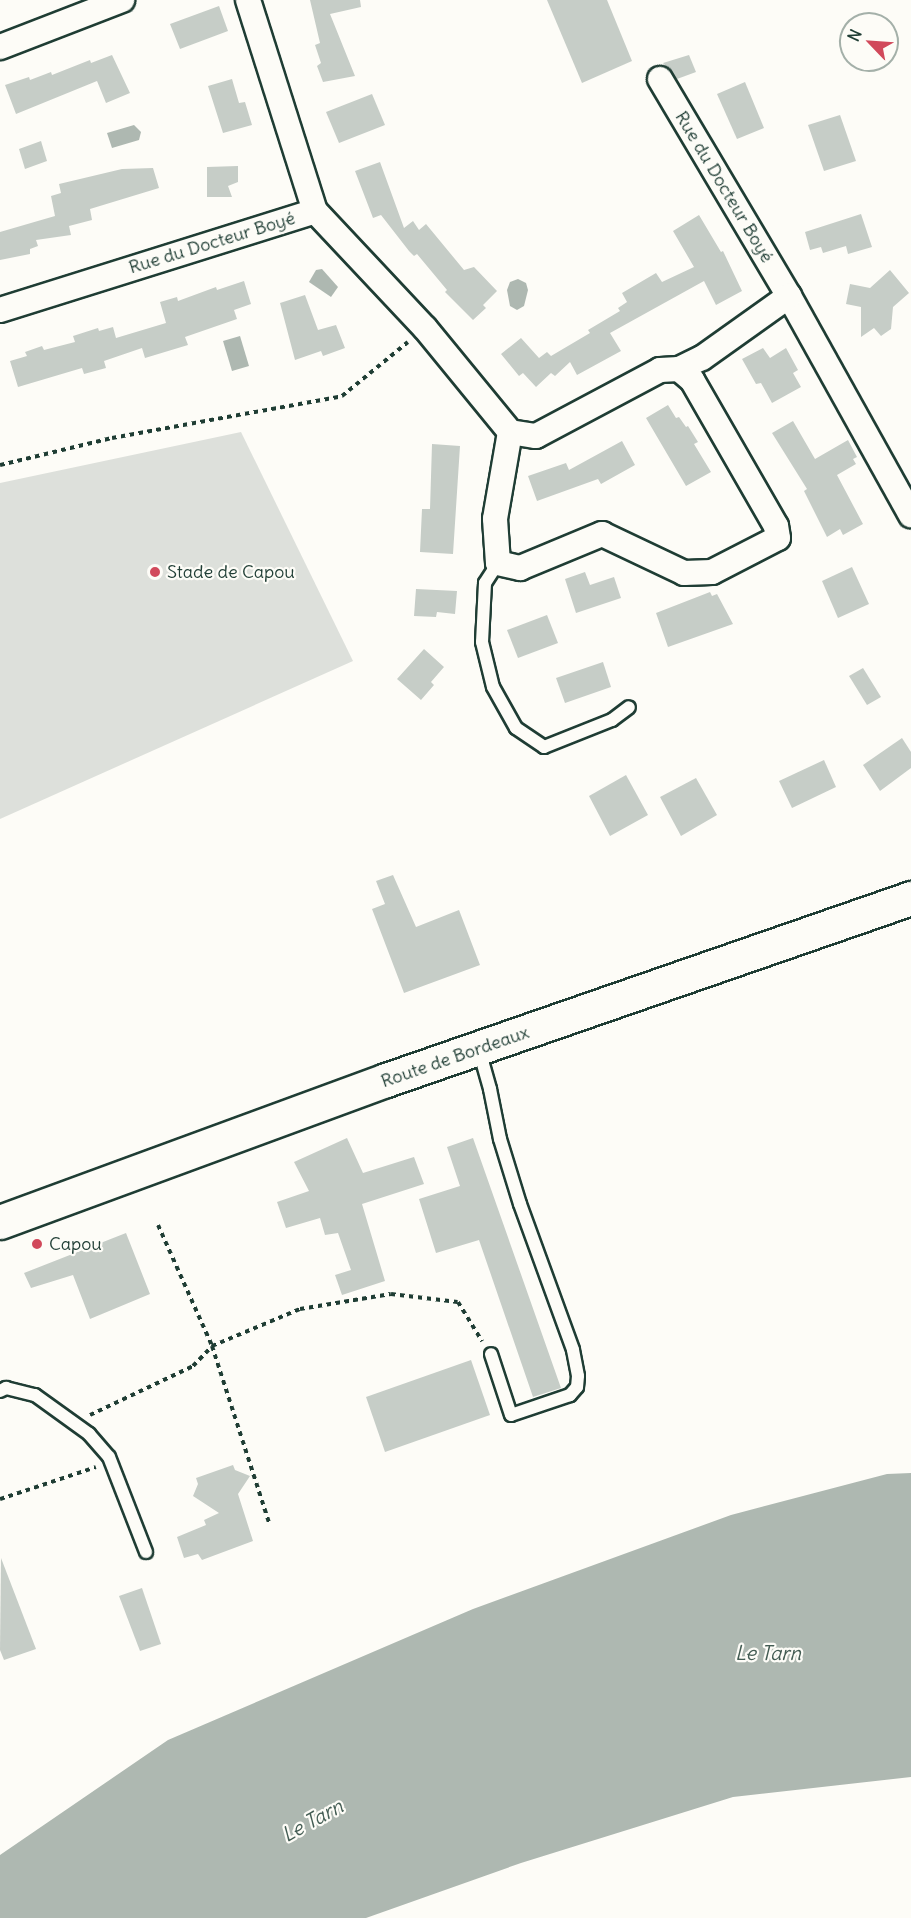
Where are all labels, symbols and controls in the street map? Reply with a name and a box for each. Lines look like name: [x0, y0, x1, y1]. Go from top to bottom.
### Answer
north arrow: [839, 12, 899, 72]
text: N: [843, 26, 866, 44]
street label: Rue du Docteur Boyé: [670, 107, 778, 267]
street label: Rue du Docteur Boyé: [126, 207, 298, 279]
place label: Stade de Capou: [167, 561, 295, 583]
marker: Stade de Capou: [148, 565, 162, 579]
street label: Route de Bordeaux: [378, 1022, 532, 1092]
place label: Capou: [49, 1233, 102, 1255]
marker: Capou: [30, 1237, 44, 1251]
water label: Le Tarn: [735, 1640, 801, 1664]
water label: Le Tarn: [277, 1793, 347, 1847]

